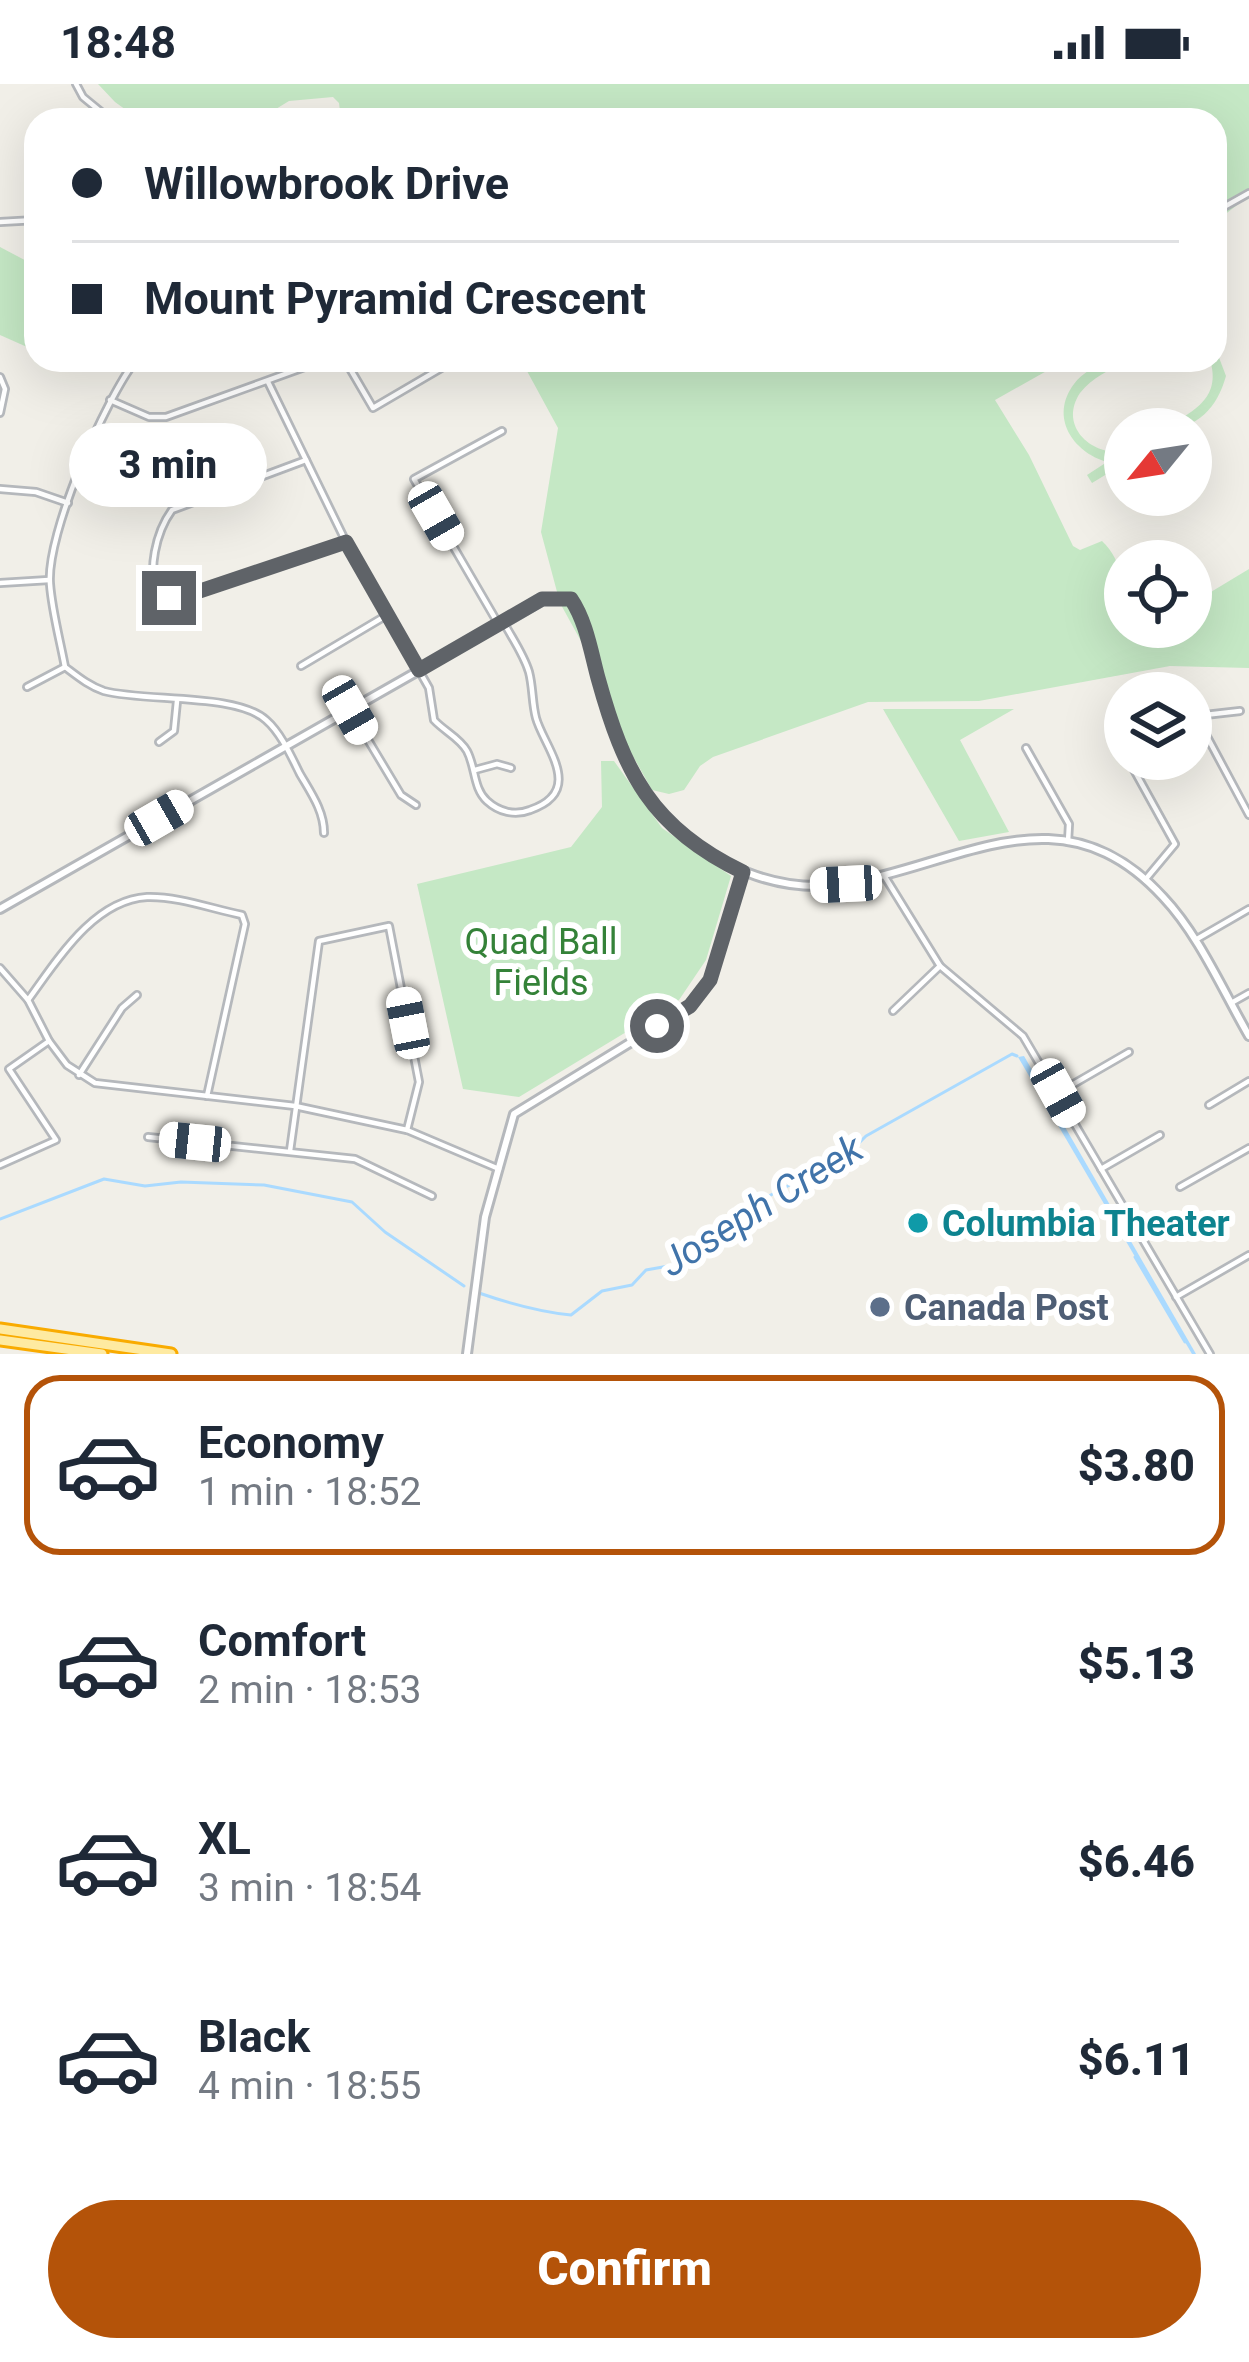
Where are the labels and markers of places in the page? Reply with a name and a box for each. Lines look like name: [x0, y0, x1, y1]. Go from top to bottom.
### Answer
place label: Columbia Theater: [942, 1203, 1230, 1245]
marker: Columbia Theater: [905, 1210, 931, 1236]
place label: Canada Post: [904, 1287, 1109, 1329]
marker: Canada Post: [867, 1294, 893, 1320]

